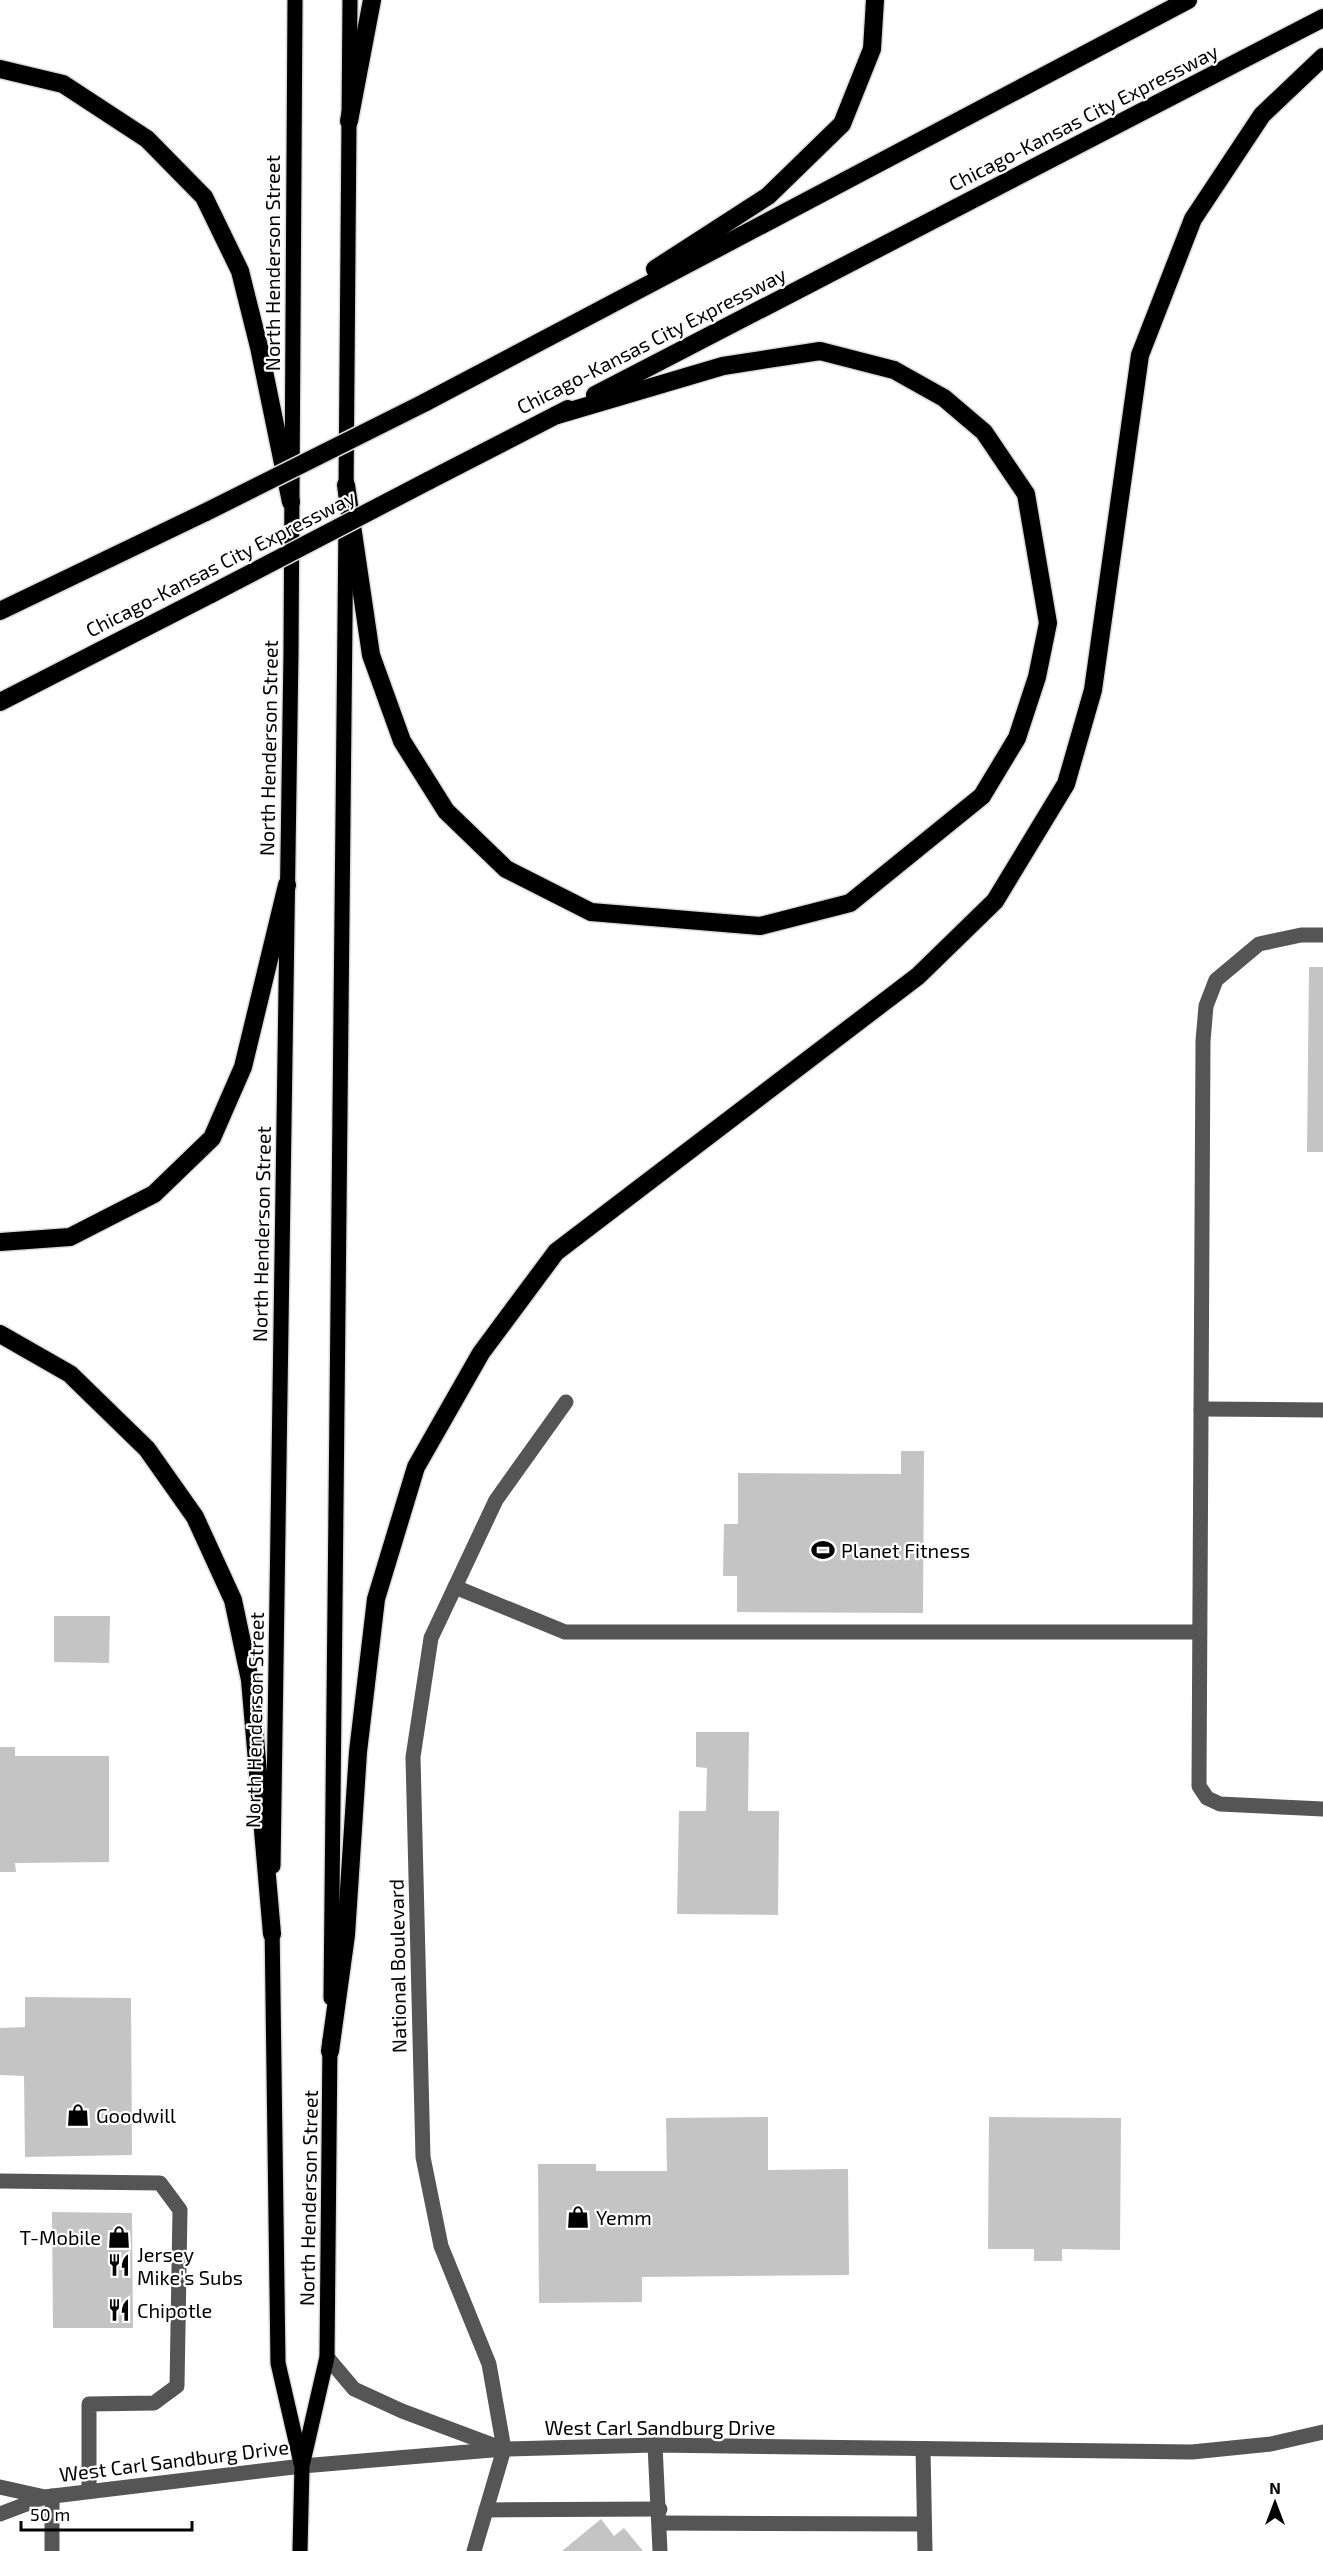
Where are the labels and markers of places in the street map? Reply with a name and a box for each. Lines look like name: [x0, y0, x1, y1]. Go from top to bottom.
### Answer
sports icon: Planet Fitness: [810, 1537, 836, 1563]
place label: Planet Fitness: [841, 1538, 970, 1562]
shop icon: Goodwill: [65, 2102, 91, 2128]
place label: Goodwill: [96, 2103, 176, 2127]
shop icon: Yemm: [565, 2204, 591, 2230]
place label: Yemm: [596, 2205, 652, 2229]
shop icon: T-Mobile: [106, 2224, 132, 2250]
place label: T-Mobile: [20, 2225, 101, 2249]
place label: Jersey Mike's Subs: [137, 2242, 243, 2289]
restaurant icon: Jersey Mike's Subs: [106, 2252, 132, 2278]
restaurant icon: Chipotle: [106, 2297, 132, 2323]
place label: Chipotle: [137, 2298, 212, 2322]

